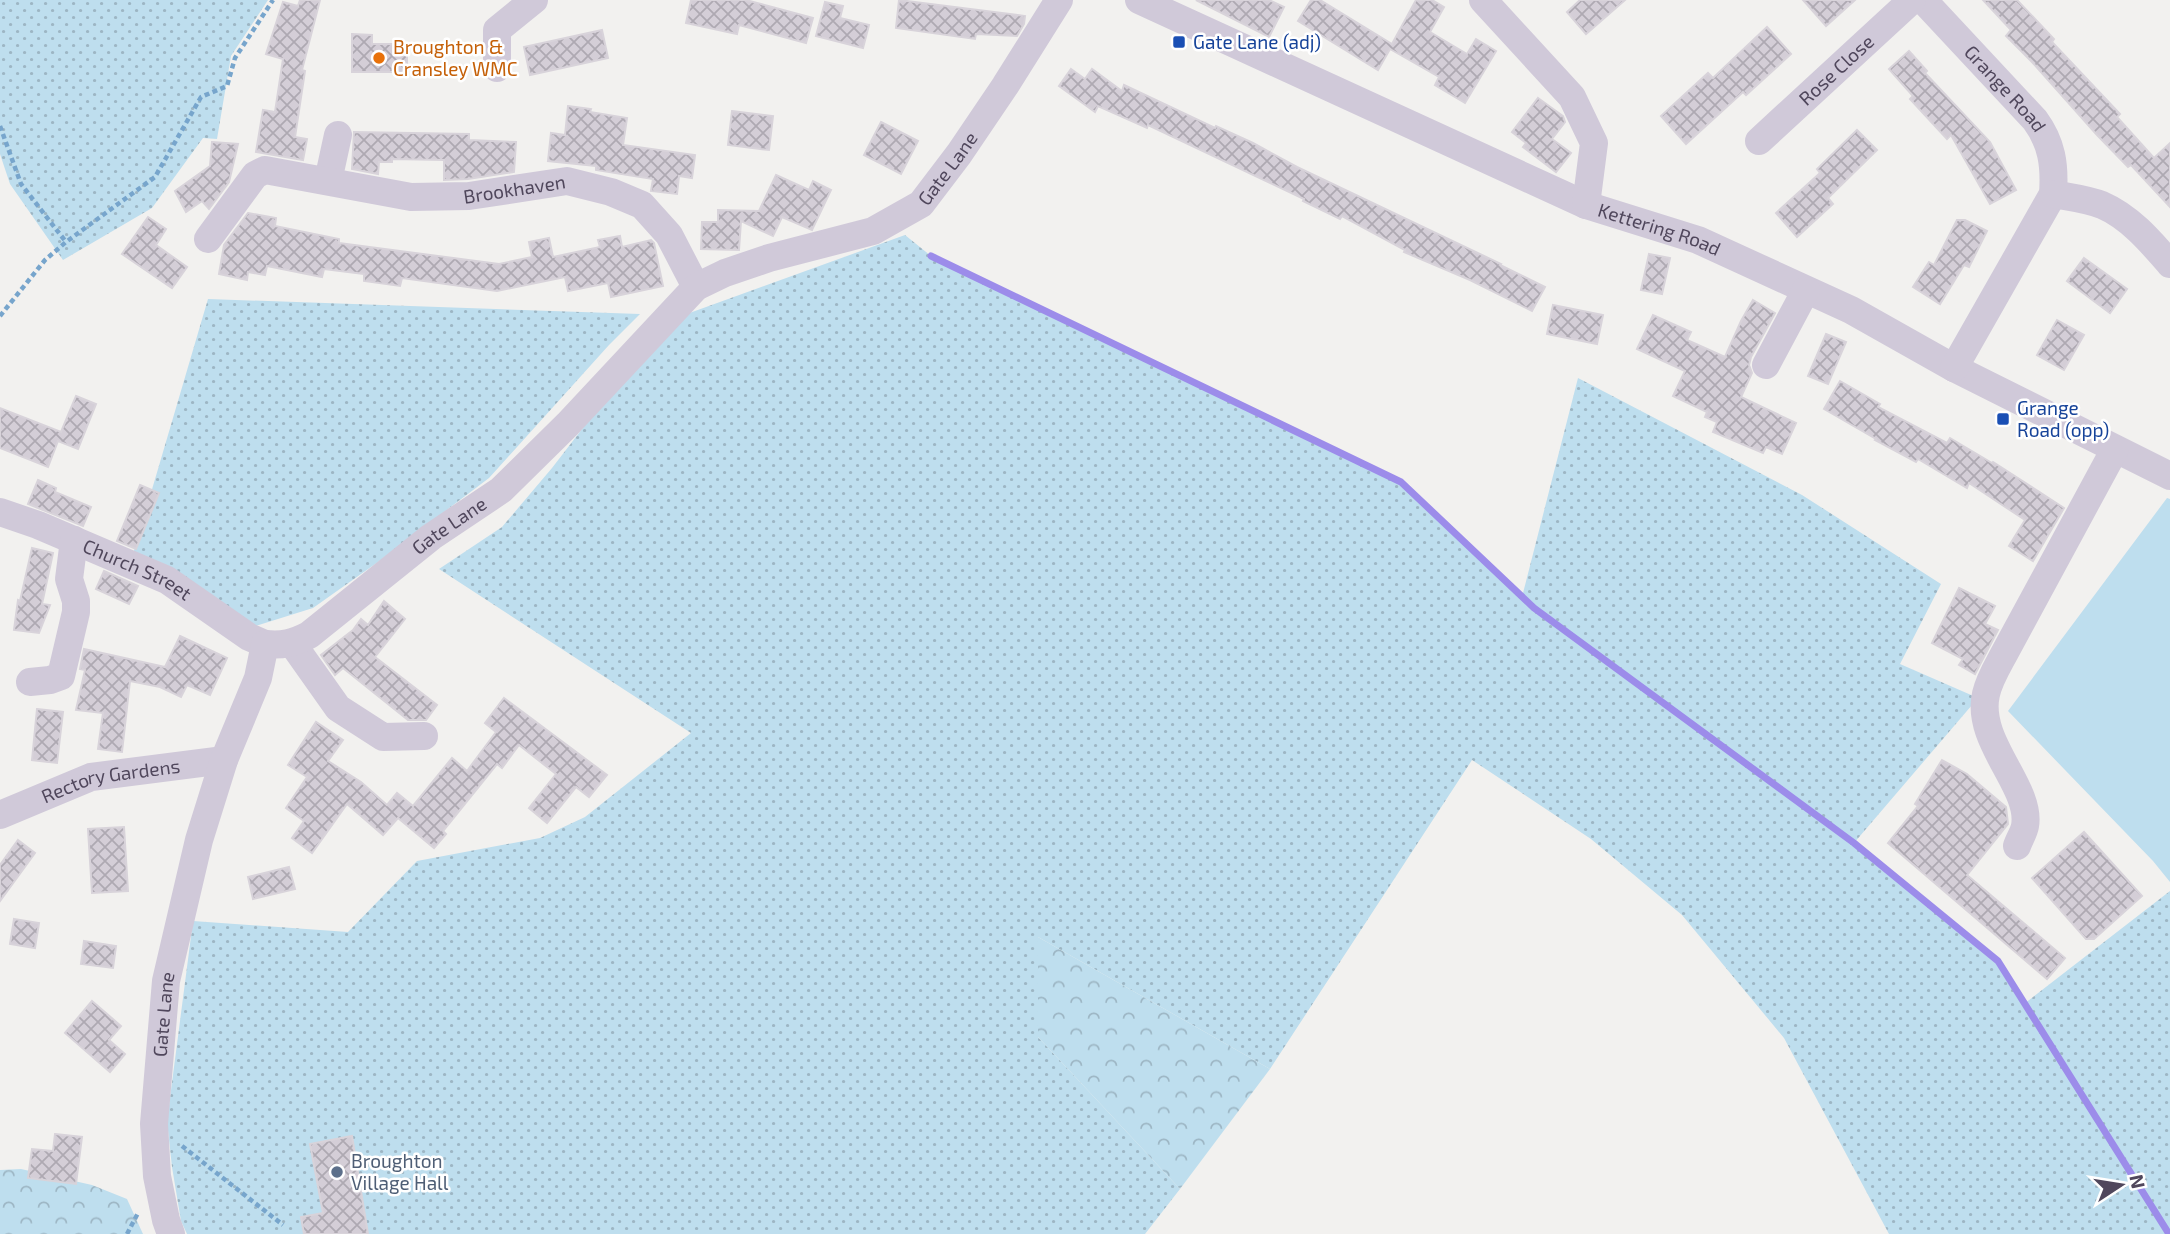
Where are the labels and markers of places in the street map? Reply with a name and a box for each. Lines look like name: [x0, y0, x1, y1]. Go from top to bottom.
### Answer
place label: Gate Lane (adj): [1193, 30, 1321, 53]
marker: Gate Lane (adj): [1171, 34, 1187, 50]
place label: Broughton & Cransley WMC: [393, 35, 518, 80]
marker: Broughton & Cransley WMC: [371, 50, 387, 66]
place label: Grange Road (opp): [2017, 396, 2109, 441]
marker: Grange Road (opp): [1995, 411, 2011, 427]
place label: Broughton Village Hall: [351, 1149, 449, 1194]
marker: Broughton Village Hall: [329, 1164, 345, 1180]

